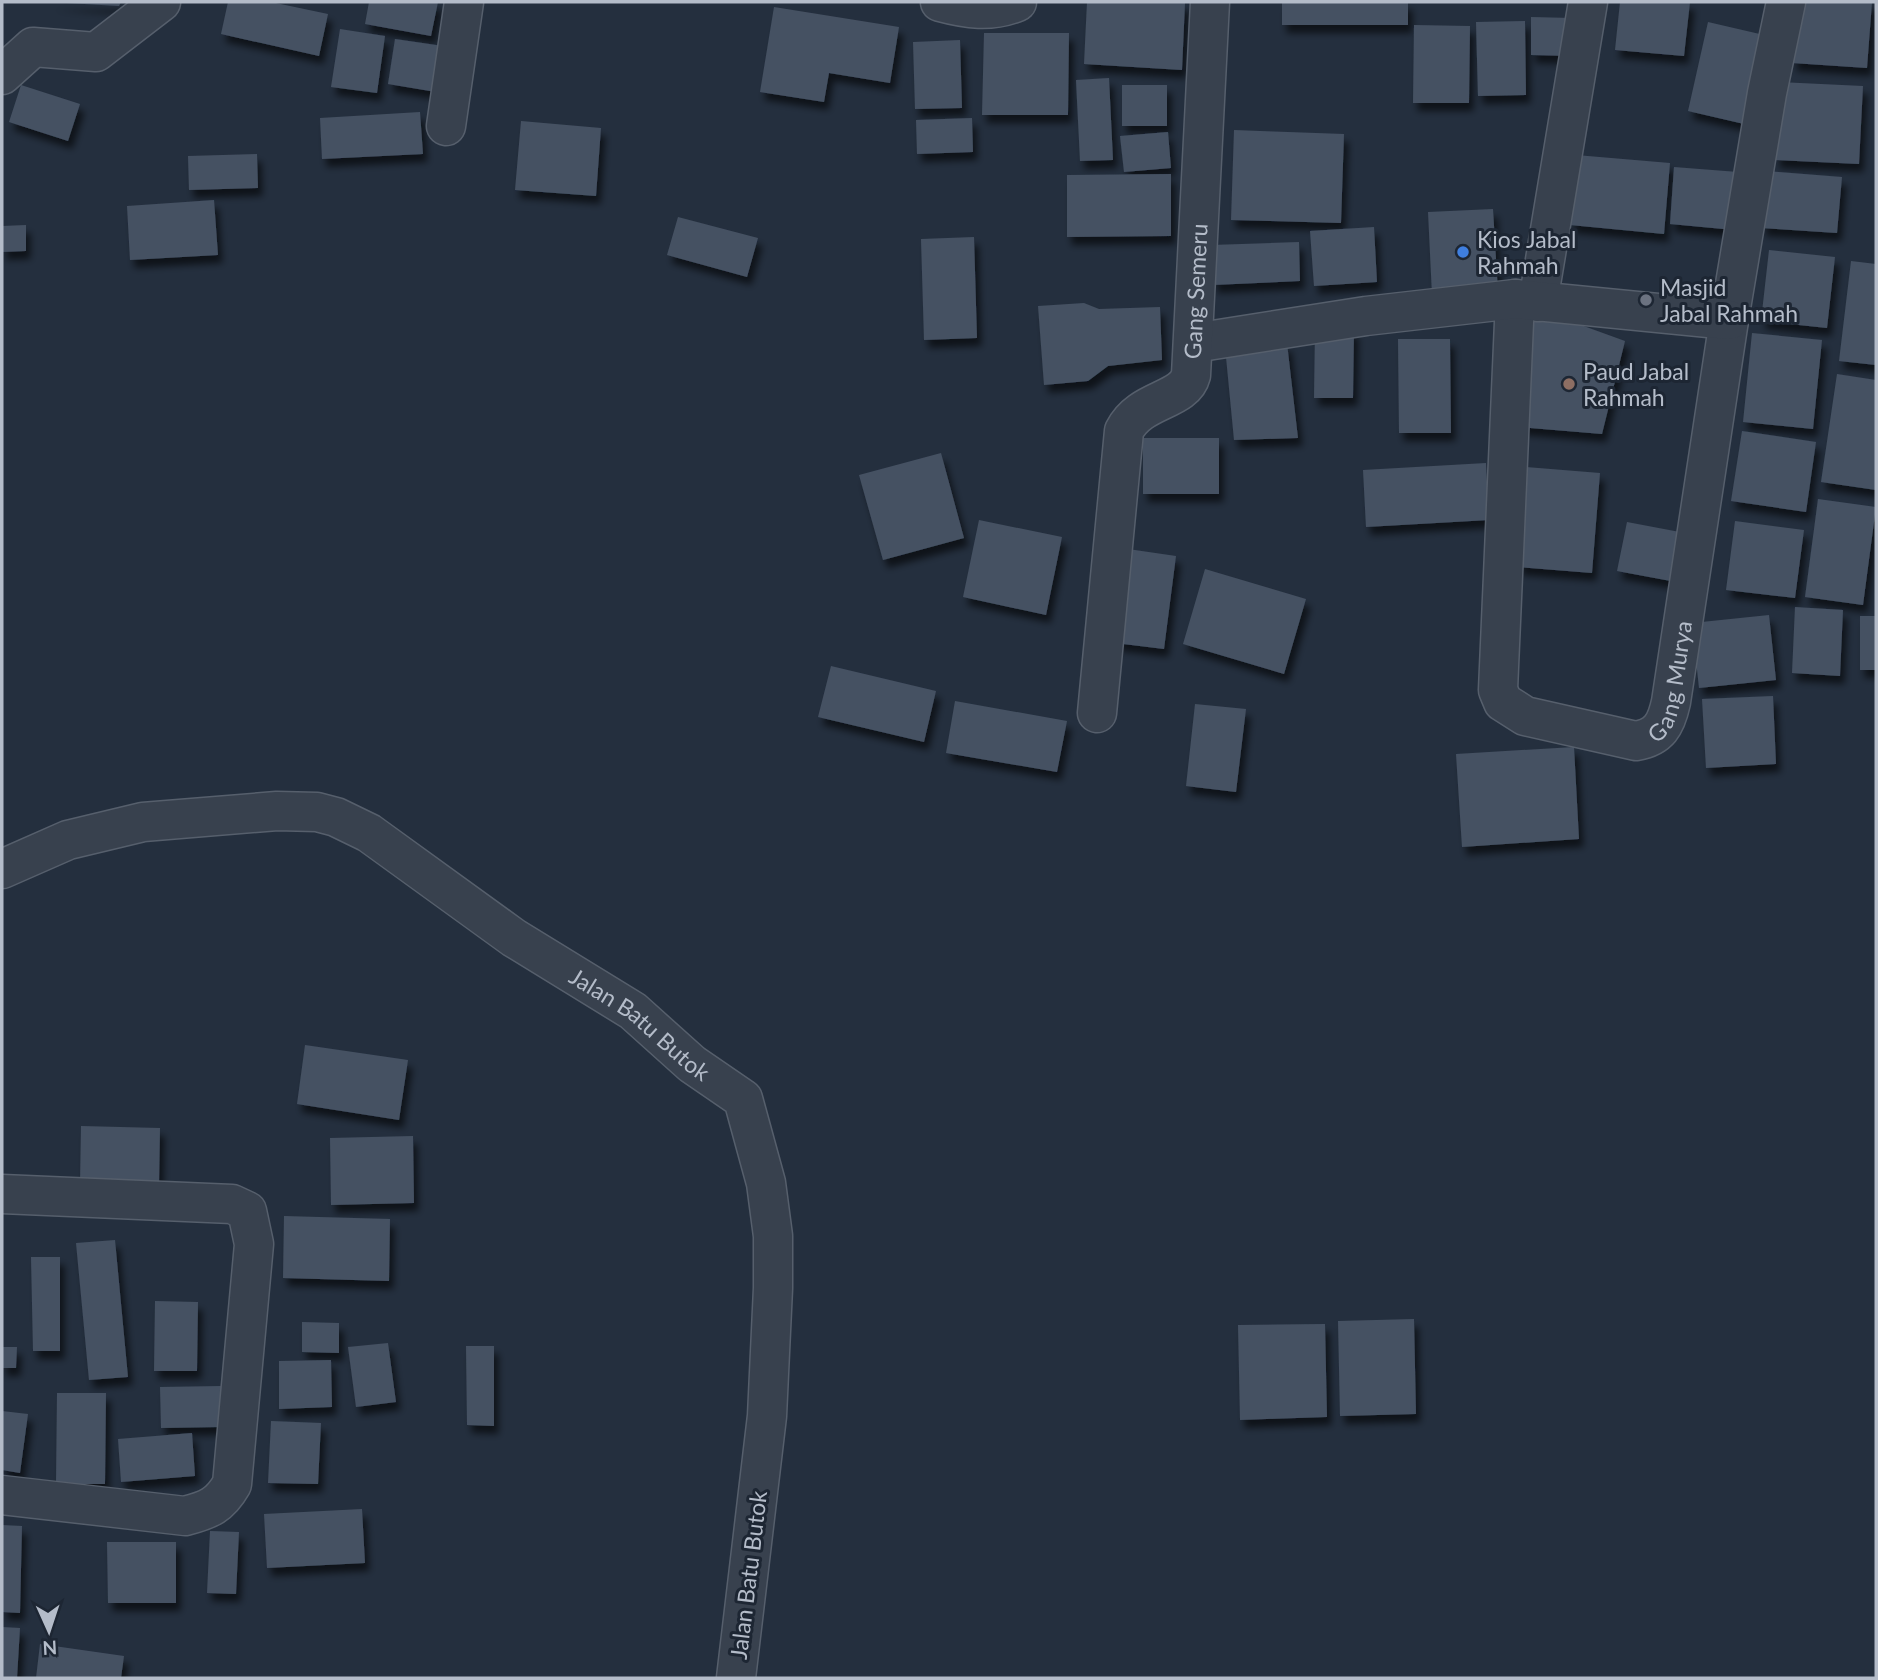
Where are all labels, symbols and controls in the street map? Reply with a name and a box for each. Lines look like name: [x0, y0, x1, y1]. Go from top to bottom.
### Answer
street label: Gang Semeru: [1178, 223, 1213, 360]
place label: Kios Jabal Rahmah: [1477, 225, 1576, 279]
marker: Kios Jabal Rahmah: [1455, 244, 1471, 260]
place label: Masjid Jabal Rahmah: [1660, 273, 1798, 327]
marker: Masjid Jabal Rahmah: [1638, 292, 1654, 308]
place label: Paud Jabal Rahmah: [1583, 357, 1689, 411]
marker: Paud Jabal Rahmah: [1561, 376, 1577, 392]
street label: Gang Murya: [1641, 619, 1697, 748]
street label: Jalan Batu Butok: [565, 962, 716, 1086]
street label: Jalan Batu Butok: [724, 1489, 772, 1661]
north arrow: [14, 1596, 84, 1666]
text: N: [42, 1637, 58, 1660]

